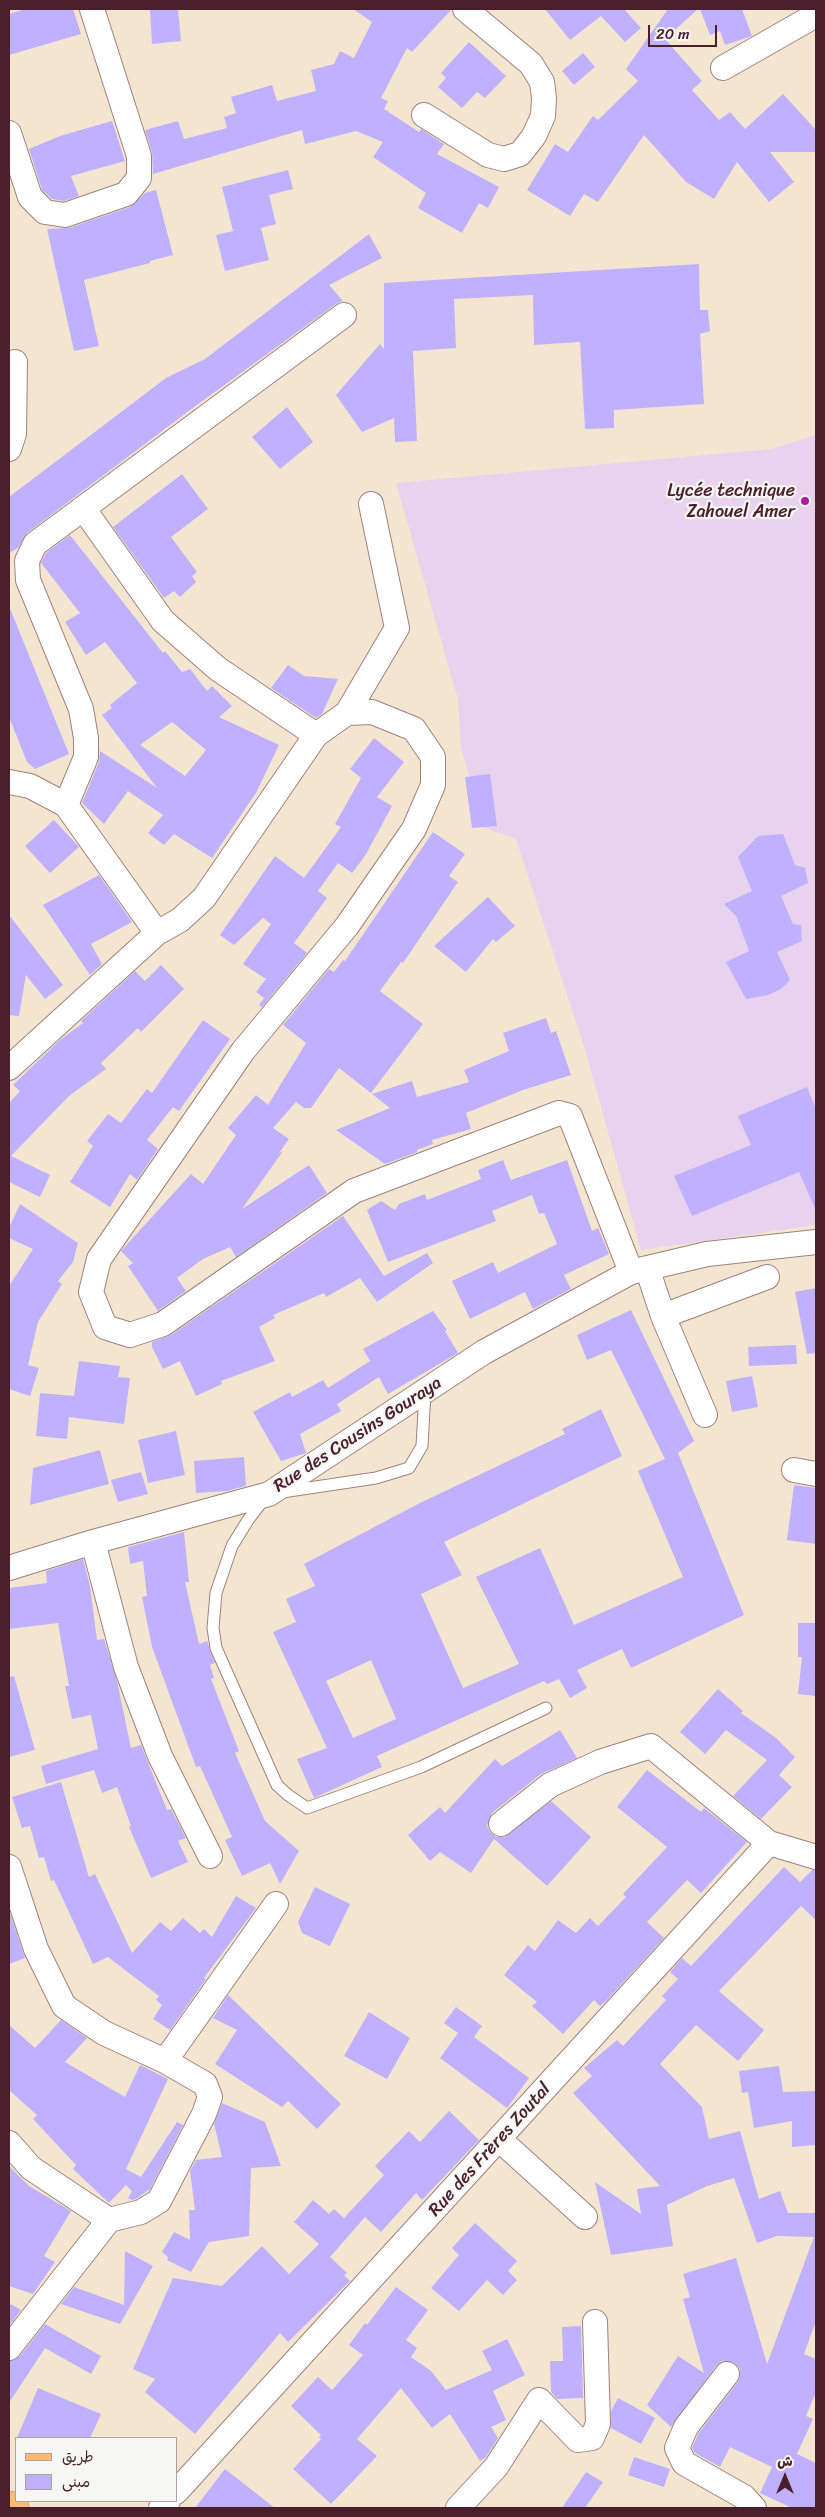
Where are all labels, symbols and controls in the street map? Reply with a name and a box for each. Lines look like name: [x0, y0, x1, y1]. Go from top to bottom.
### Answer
scale bar: [650, 15, 719, 47]
text: 20 m: [656, 21, 690, 47]
place label: Lycée technique Zahouel Amer: [667, 480, 795, 522]
marker: Lycée technique Zahouel Amer: [799, 495, 811, 507]
street label: Rue des Cousins Gouraya: [270, 1373, 446, 1497]
street label: Rue des Frères Zoutal: [424, 2079, 556, 2221]
legend: [15, 2437, 178, 2502]
text: طريق: [62, 2444, 94, 2470]
text: ش: [777, 2449, 793, 2474]
north arrow: [760, 2452, 810, 2502]
text: مبنى: [62, 2469, 90, 2495]

